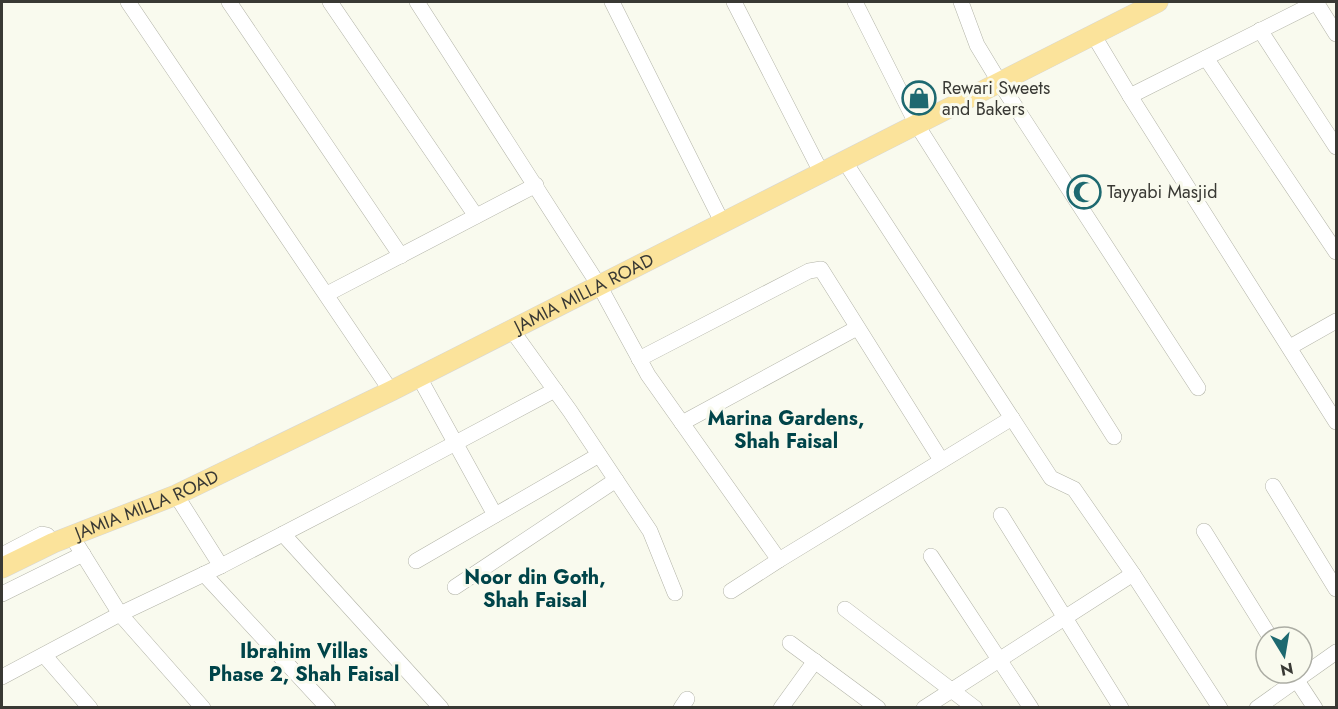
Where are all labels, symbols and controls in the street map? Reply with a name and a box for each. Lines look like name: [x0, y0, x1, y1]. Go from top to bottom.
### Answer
place label: Rewari Sweets and Bakers: [942, 75, 1050, 122]
shop icon: Rewari Sweets and Bakers: [901, 80, 937, 116]
mosque icon: Tayyabi Masjid: [1066, 174, 1102, 210]
place label: Tayyabi Masjid: [1107, 179, 1217, 205]
street label: JAMIA MILLA ROAD: [508, 247, 658, 340]
district label: Marina Gardens, Shah Faisal: [708, 404, 864, 456]
street label: JAMIA MILLA ROAD: [69, 463, 223, 547]
district label: Noor din Goth, Shah Faisal: [464, 563, 606, 615]
north arrow: [1254, 625, 1314, 685]
district label: Ibrahim Villas Phase 2, Shah Faisal: [209, 637, 399, 689]
text: N: [1278, 657, 1295, 682]

